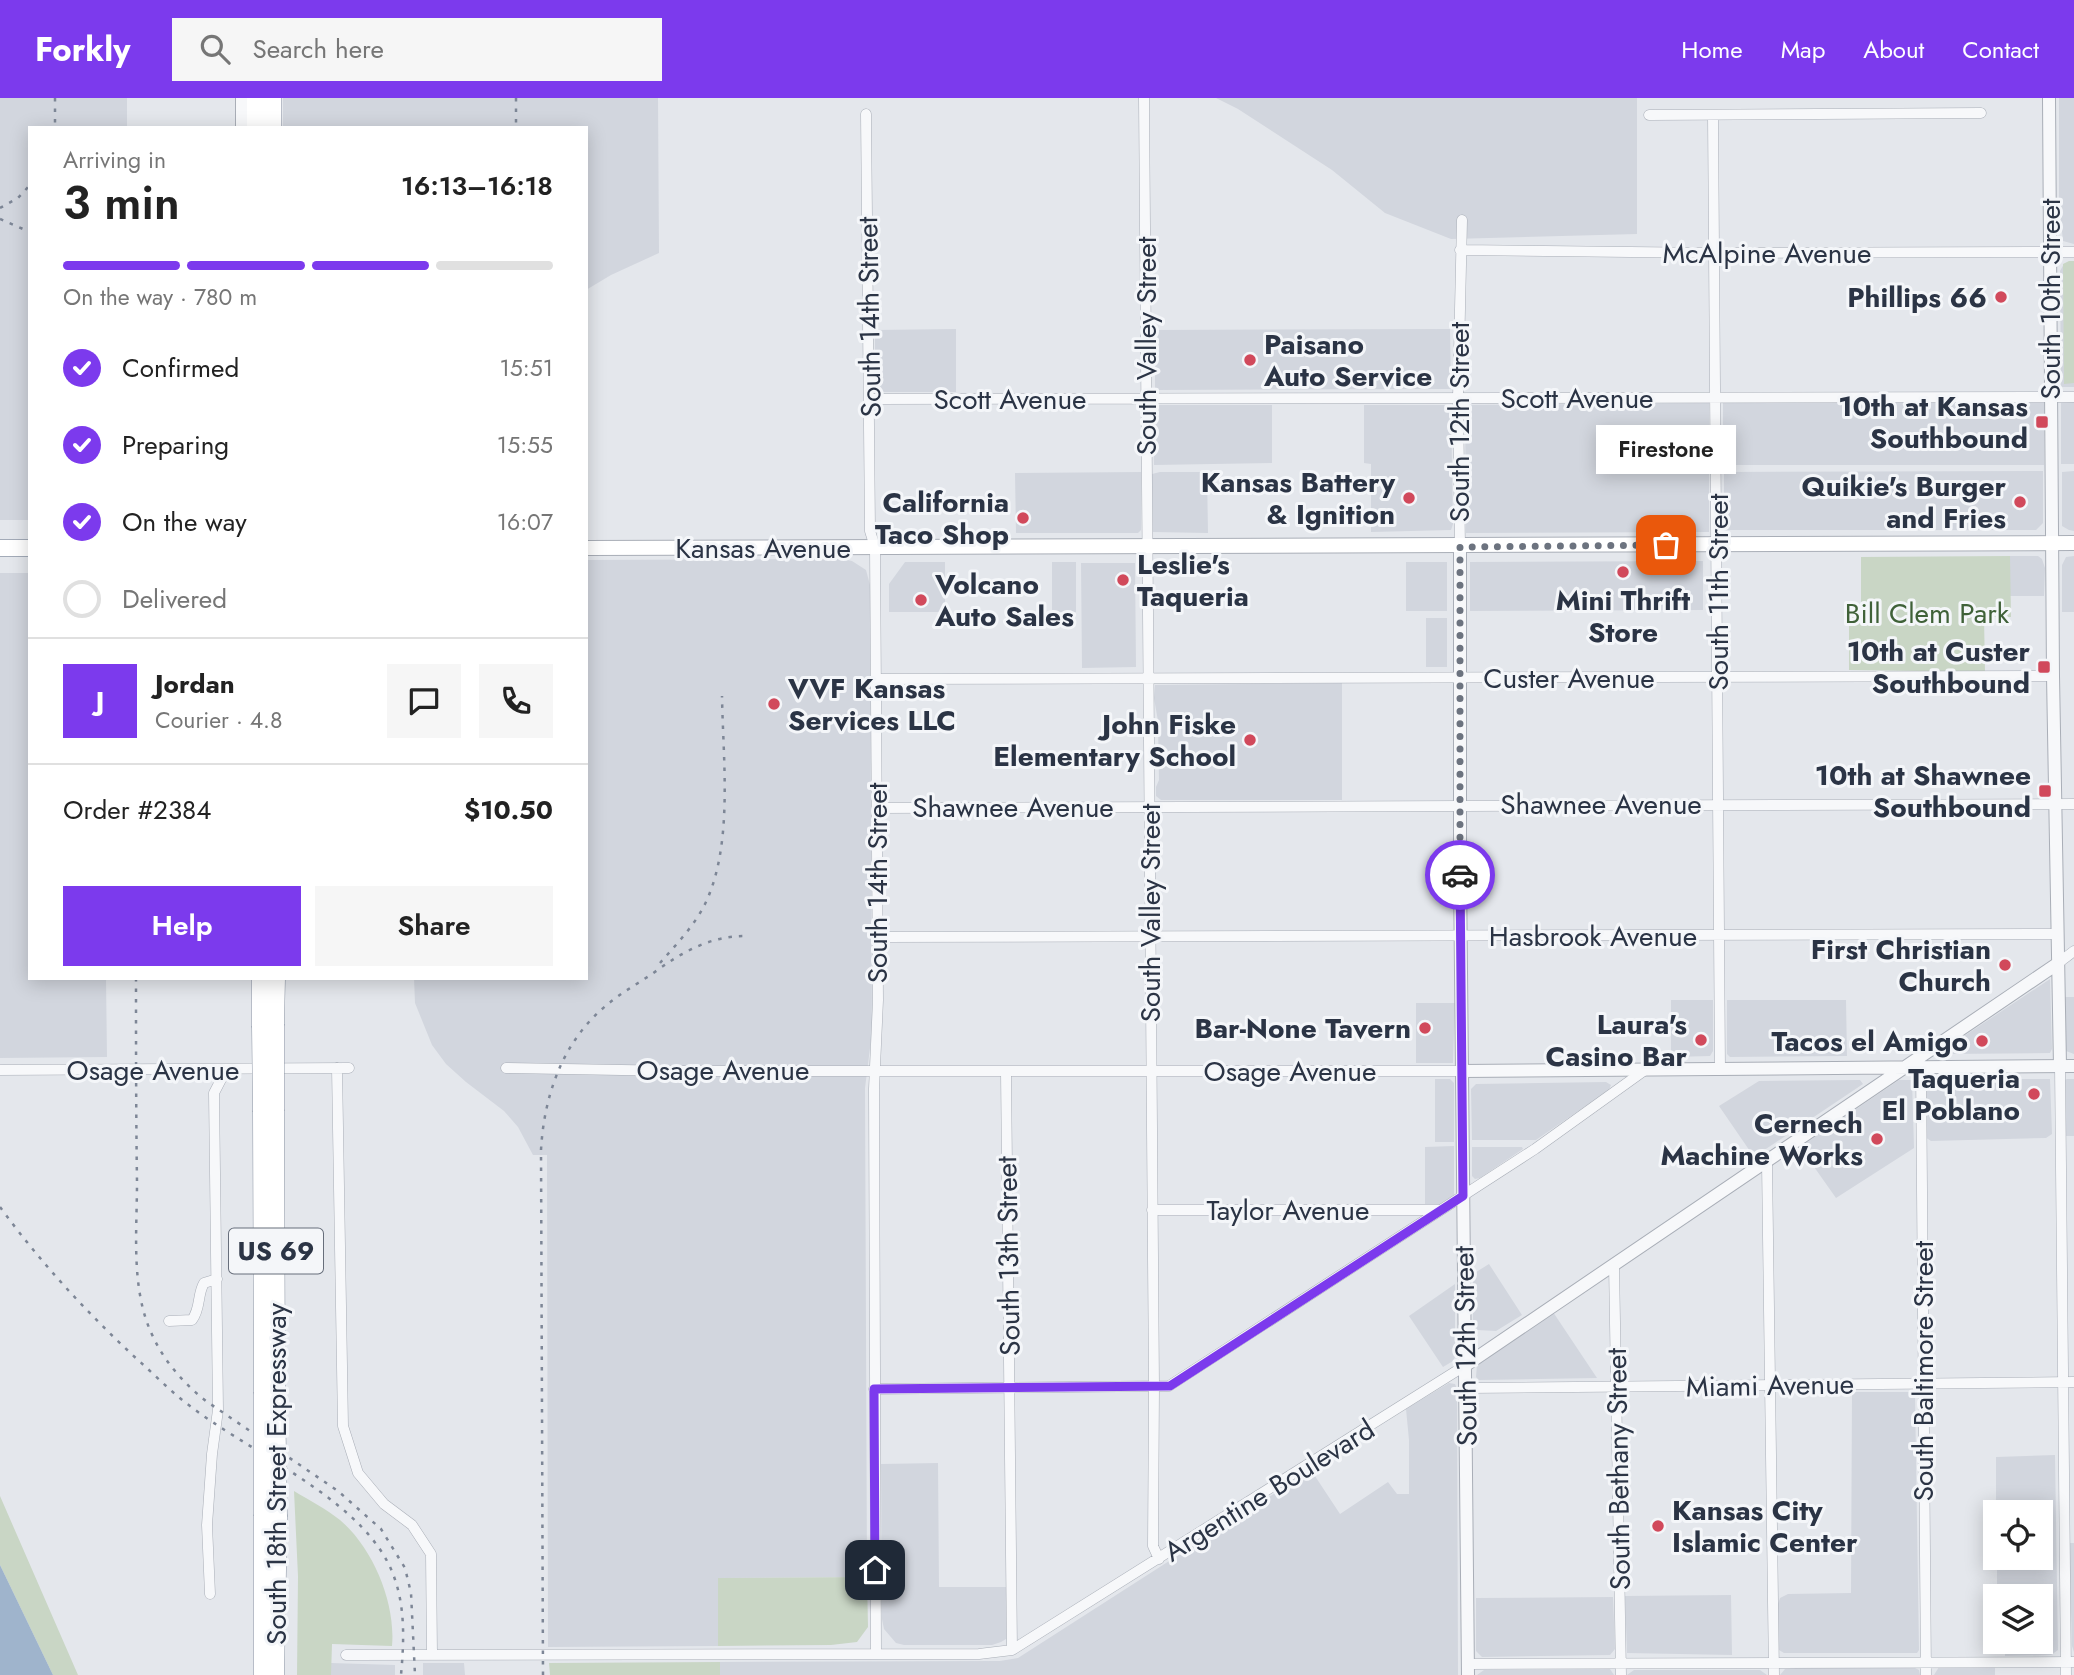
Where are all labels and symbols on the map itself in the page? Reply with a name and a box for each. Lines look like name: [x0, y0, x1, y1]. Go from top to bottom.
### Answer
street label: South 10th Street: [2030, 198, 2071, 400]
street label: South 14th Street: [847, 216, 892, 418]
street label: McAlpine Avenue: [1663, 233, 1871, 274]
street label: South Valley Street: [1126, 236, 1167, 455]
place label: Phillips 66: [1847, 277, 1987, 318]
marker: Phillips 66: [1993, 289, 2009, 305]
street label: South 12th Street: [1439, 322, 1480, 522]
place label: Paisano Auto Service: [1263, 324, 1432, 397]
marker: Paisano Auto Service: [1242, 352, 1258, 368]
street label: Scott Avenue: [1500, 378, 1654, 419]
street label: Scott Avenue: [933, 379, 1087, 420]
place label: 10th at Kansas Southbound: [1838, 386, 2028, 459]
marker: 10th at Kansas Southbound: [2034, 414, 2050, 430]
callout: Firestone: [1596, 426, 1736, 475]
place label: Kansas Battery & Ignition: [1201, 462, 1395, 535]
place label: Quikie's Burger and Fries: [1802, 466, 2006, 539]
place label: California Taco Shop: [875, 482, 1009, 555]
marker: Kansas Battery & Ignition: [1401, 490, 1417, 506]
street label: South 11th Street: [1698, 493, 1739, 690]
marker: Quikie's Burger and Fries: [2012, 494, 2028, 510]
marker: California Taco Shop: [1015, 510, 1031, 526]
pin: [1636, 515, 1696, 575]
street label: Kansas Avenue: [675, 528, 851, 569]
place label: Leslie's Taqueria: [1137, 544, 1249, 617]
place label: Volcano Auto Sales: [934, 564, 1074, 637]
marker: Mini Thrift Store: [1615, 564, 1631, 580]
marker: Leslie's Taqueria: [1115, 572, 1131, 588]
place label: Mini Thrift Store: [1556, 580, 1690, 653]
marker: Volcano Auto Sales: [913, 592, 929, 608]
park label: Bill Clem Park: [1845, 593, 2010, 634]
place label: 10th at Custer Southbound: [1847, 631, 2030, 704]
street label: Custer Avenue: [1483, 658, 1655, 699]
marker: 10th at Custer Southbound: [2036, 659, 2052, 675]
place label: VVF Kansas Services LLC: [787, 668, 956, 741]
marker: VVF Kansas Services LLC: [766, 696, 782, 712]
place label: John Fiske Elementary School: [993, 704, 1236, 777]
marker: John Fiske Elementary School: [1242, 732, 1258, 748]
place label: 10th at Shawnee Southbound: [1815, 755, 2031, 828]
street label: South 14th Street: [857, 782, 898, 983]
marker: 10th at Shawnee Southbound: [2037, 783, 2053, 799]
street label: Shawnee Avenue: [1500, 784, 1702, 825]
street label: Shawnee Avenue: [912, 787, 1114, 828]
street label: South Valley Street: [1130, 803, 1171, 1022]
courier: [1425, 840, 1495, 910]
street label: Hasbrook Avenue: [1489, 916, 1697, 957]
place label: First Christian Church: [1811, 929, 1991, 1002]
marker: First Christian Church: [1997, 957, 2013, 973]
place label: Laura's Casino Bar: [1546, 1004, 1687, 1077]
place label: Bar-None Tavern: [1194, 1008, 1411, 1049]
marker: Bar-None Tavern: [1417, 1020, 1433, 1036]
place label: Tacos el Amigo: [1772, 1021, 1968, 1062]
marker: Laura's Casino Bar: [1693, 1032, 1709, 1048]
marker: Tacos el Amigo: [1974, 1033, 1990, 1049]
street label: Osage Avenue: [67, 1050, 239, 1091]
street label: Osage Avenue: [637, 1050, 809, 1091]
street label: Osage Avenue: [1204, 1051, 1376, 1092]
place label: Taqueria El Poblano: [1881, 1058, 2020, 1131]
marker: Taqueria El Poblano: [2026, 1086, 2042, 1102]
place label: Cernech Machine Works: [1660, 1103, 1863, 1176]
marker: Cernech Machine Works: [1869, 1131, 1885, 1147]
street label: South 13th Street: [986, 1156, 1031, 1356]
street label: Taylor Avenue: [1207, 1190, 1369, 1231]
road number: US 69: [229, 1228, 323, 1274]
street label: South Baltimore Street: [1903, 1240, 1944, 1501]
street label: South 12th Street: [1443, 1245, 1488, 1446]
street label: South 18th Street Expressway: [256, 1302, 297, 1645]
street label: South Bethany Street: [1596, 1347, 1641, 1590]
street label: Miami Avenue: [1686, 1364, 1854, 1407]
street label: Argentine Boulevard: [1156, 1409, 1383, 1572]
place label: Kansas City Islamic Center: [1672, 1490, 1858, 1563]
marker: Kansas City Islamic Center: [1650, 1518, 1666, 1534]
pin: [845, 1540, 905, 1600]

